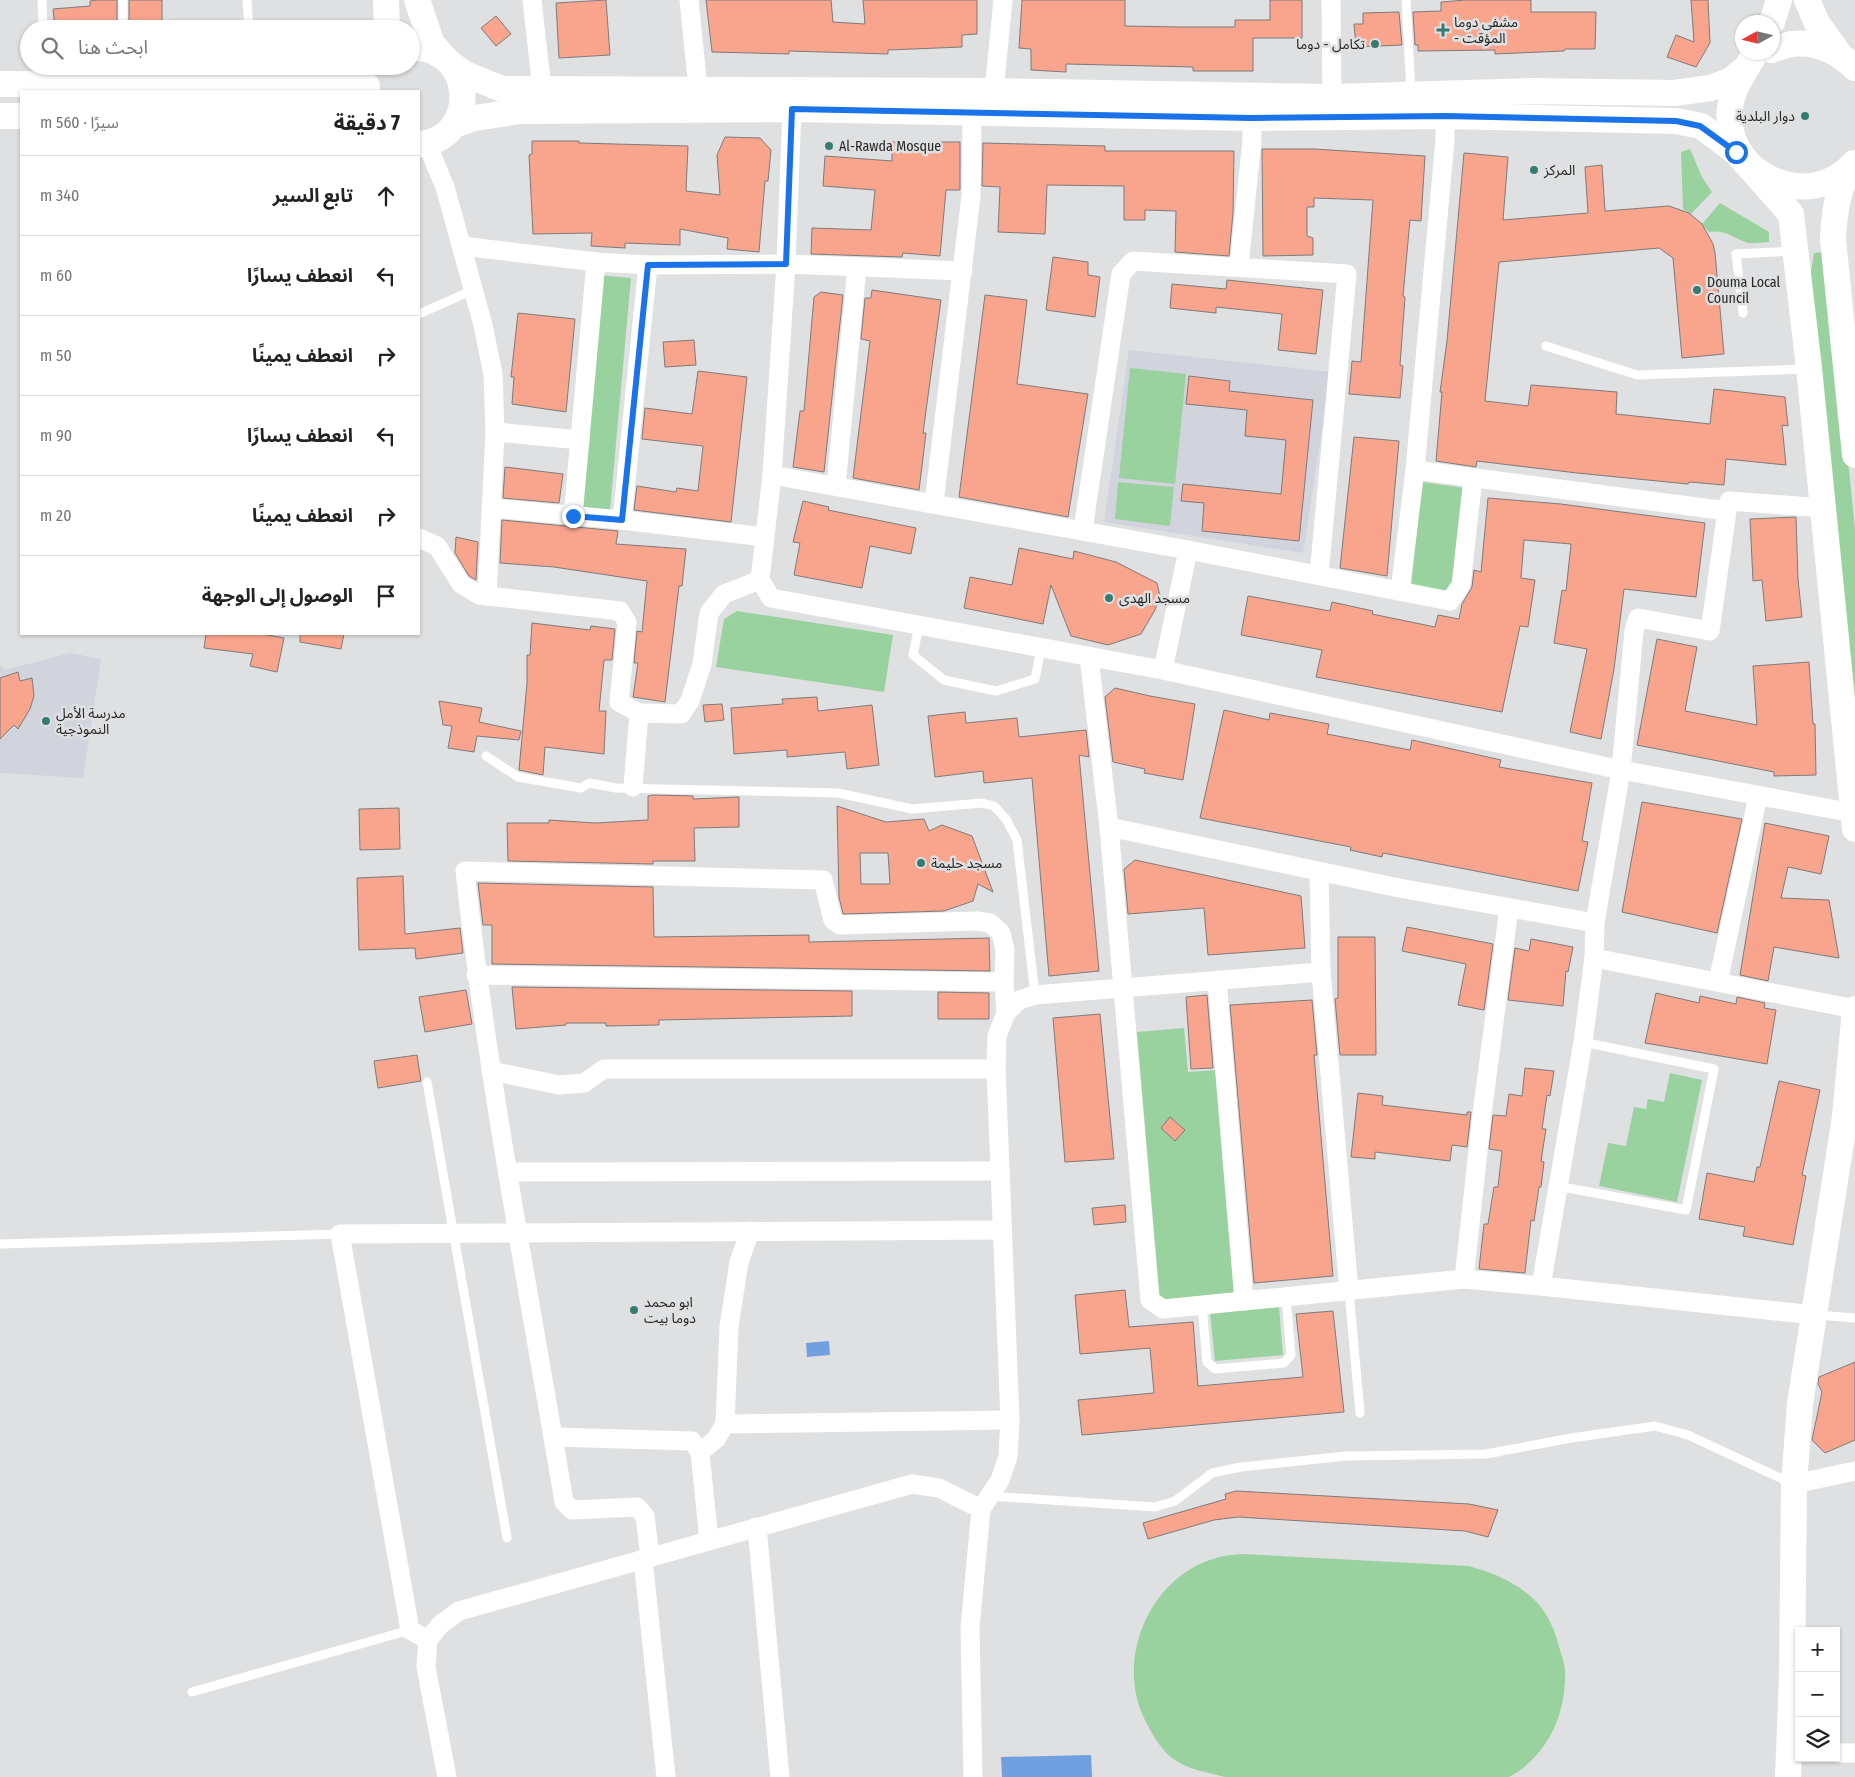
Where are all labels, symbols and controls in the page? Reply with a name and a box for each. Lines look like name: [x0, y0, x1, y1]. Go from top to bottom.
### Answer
place label: مشفى دوما - المؤقت: [1454, 14, 1518, 47]
north arrow: [1735, 15, 1780, 60]
search box: [20, 20, 420, 75]
marker: مشفى دوما - المؤقت: [1436, 23, 1450, 37]
icon: search: [38, 34, 66, 62]
text: ابحث هنا: [78, 36, 148, 59]
place label: تكامل - دوما: [1296, 36, 1365, 53]
marker: تكامل - دوما: [1369, 38, 1381, 50]
place label: دوار البلدية: [1736, 108, 1795, 125]
text: 7 دقيقة: [334, 110, 400, 136]
marker: دوار البلدية: [1799, 110, 1811, 122]
text: سيرًا · 560 m: [40, 113, 119, 132]
place label: Al-Rawda Mosque: [839, 138, 941, 155]
marker: Al-Rawda Mosque: [823, 140, 835, 152]
route start: [1725, 141, 1748, 164]
place label: المركز: [1543, 162, 1575, 179]
marker: المركز: [1528, 164, 1540, 176]
icon: ahead: [372, 182, 400, 210]
text: تابع السير: [273, 184, 353, 207]
text: 340 m: [40, 186, 79, 205]
icon: left: [372, 262, 400, 290]
text: انعطف يسارًا: [247, 264, 353, 287]
text: 60 m: [40, 266, 72, 285]
place label: Douma Local Council: [1707, 274, 1781, 307]
marker: Douma Local Council: [1691, 284, 1703, 296]
icon: right: [372, 342, 400, 370]
text: انعطف يمينًا: [252, 344, 353, 367]
text: 50 m: [40, 346, 72, 365]
icon: left: [372, 422, 400, 450]
text: انعطف يسارًا: [247, 424, 353, 447]
text: 90 m: [40, 426, 72, 445]
icon: right: [372, 502, 400, 530]
text: انعطف يمينًا: [252, 504, 353, 527]
route end: [562, 505, 585, 528]
text: 20 m: [40, 506, 71, 525]
icon: arrive: [372, 582, 400, 610]
text: الوصول إلى الوجهة: [202, 584, 353, 607]
place label: مسجد الهدى: [1119, 590, 1190, 607]
marker: مسجد الهدى: [1103, 592, 1115, 604]
place label: مدرسة الأمل النموذجية: [56, 705, 126, 738]
marker: مدرسة الأمل النموذجية: [40, 715, 52, 727]
place label: مسجد حليمة: [931, 855, 1002, 872]
marker: مسجد حليمة: [915, 857, 927, 869]
place label: ابو محمد دوما بيت: [644, 1294, 696, 1327]
marker: ابو محمد دوما بيت: [628, 1304, 640, 1316]
map controls: [1795, 1627, 1840, 1762]
button: +: [1795, 1627, 1840, 1672]
button: −: [1795, 1672, 1840, 1717]
button: layers: [1795, 1717, 1840, 1762]

